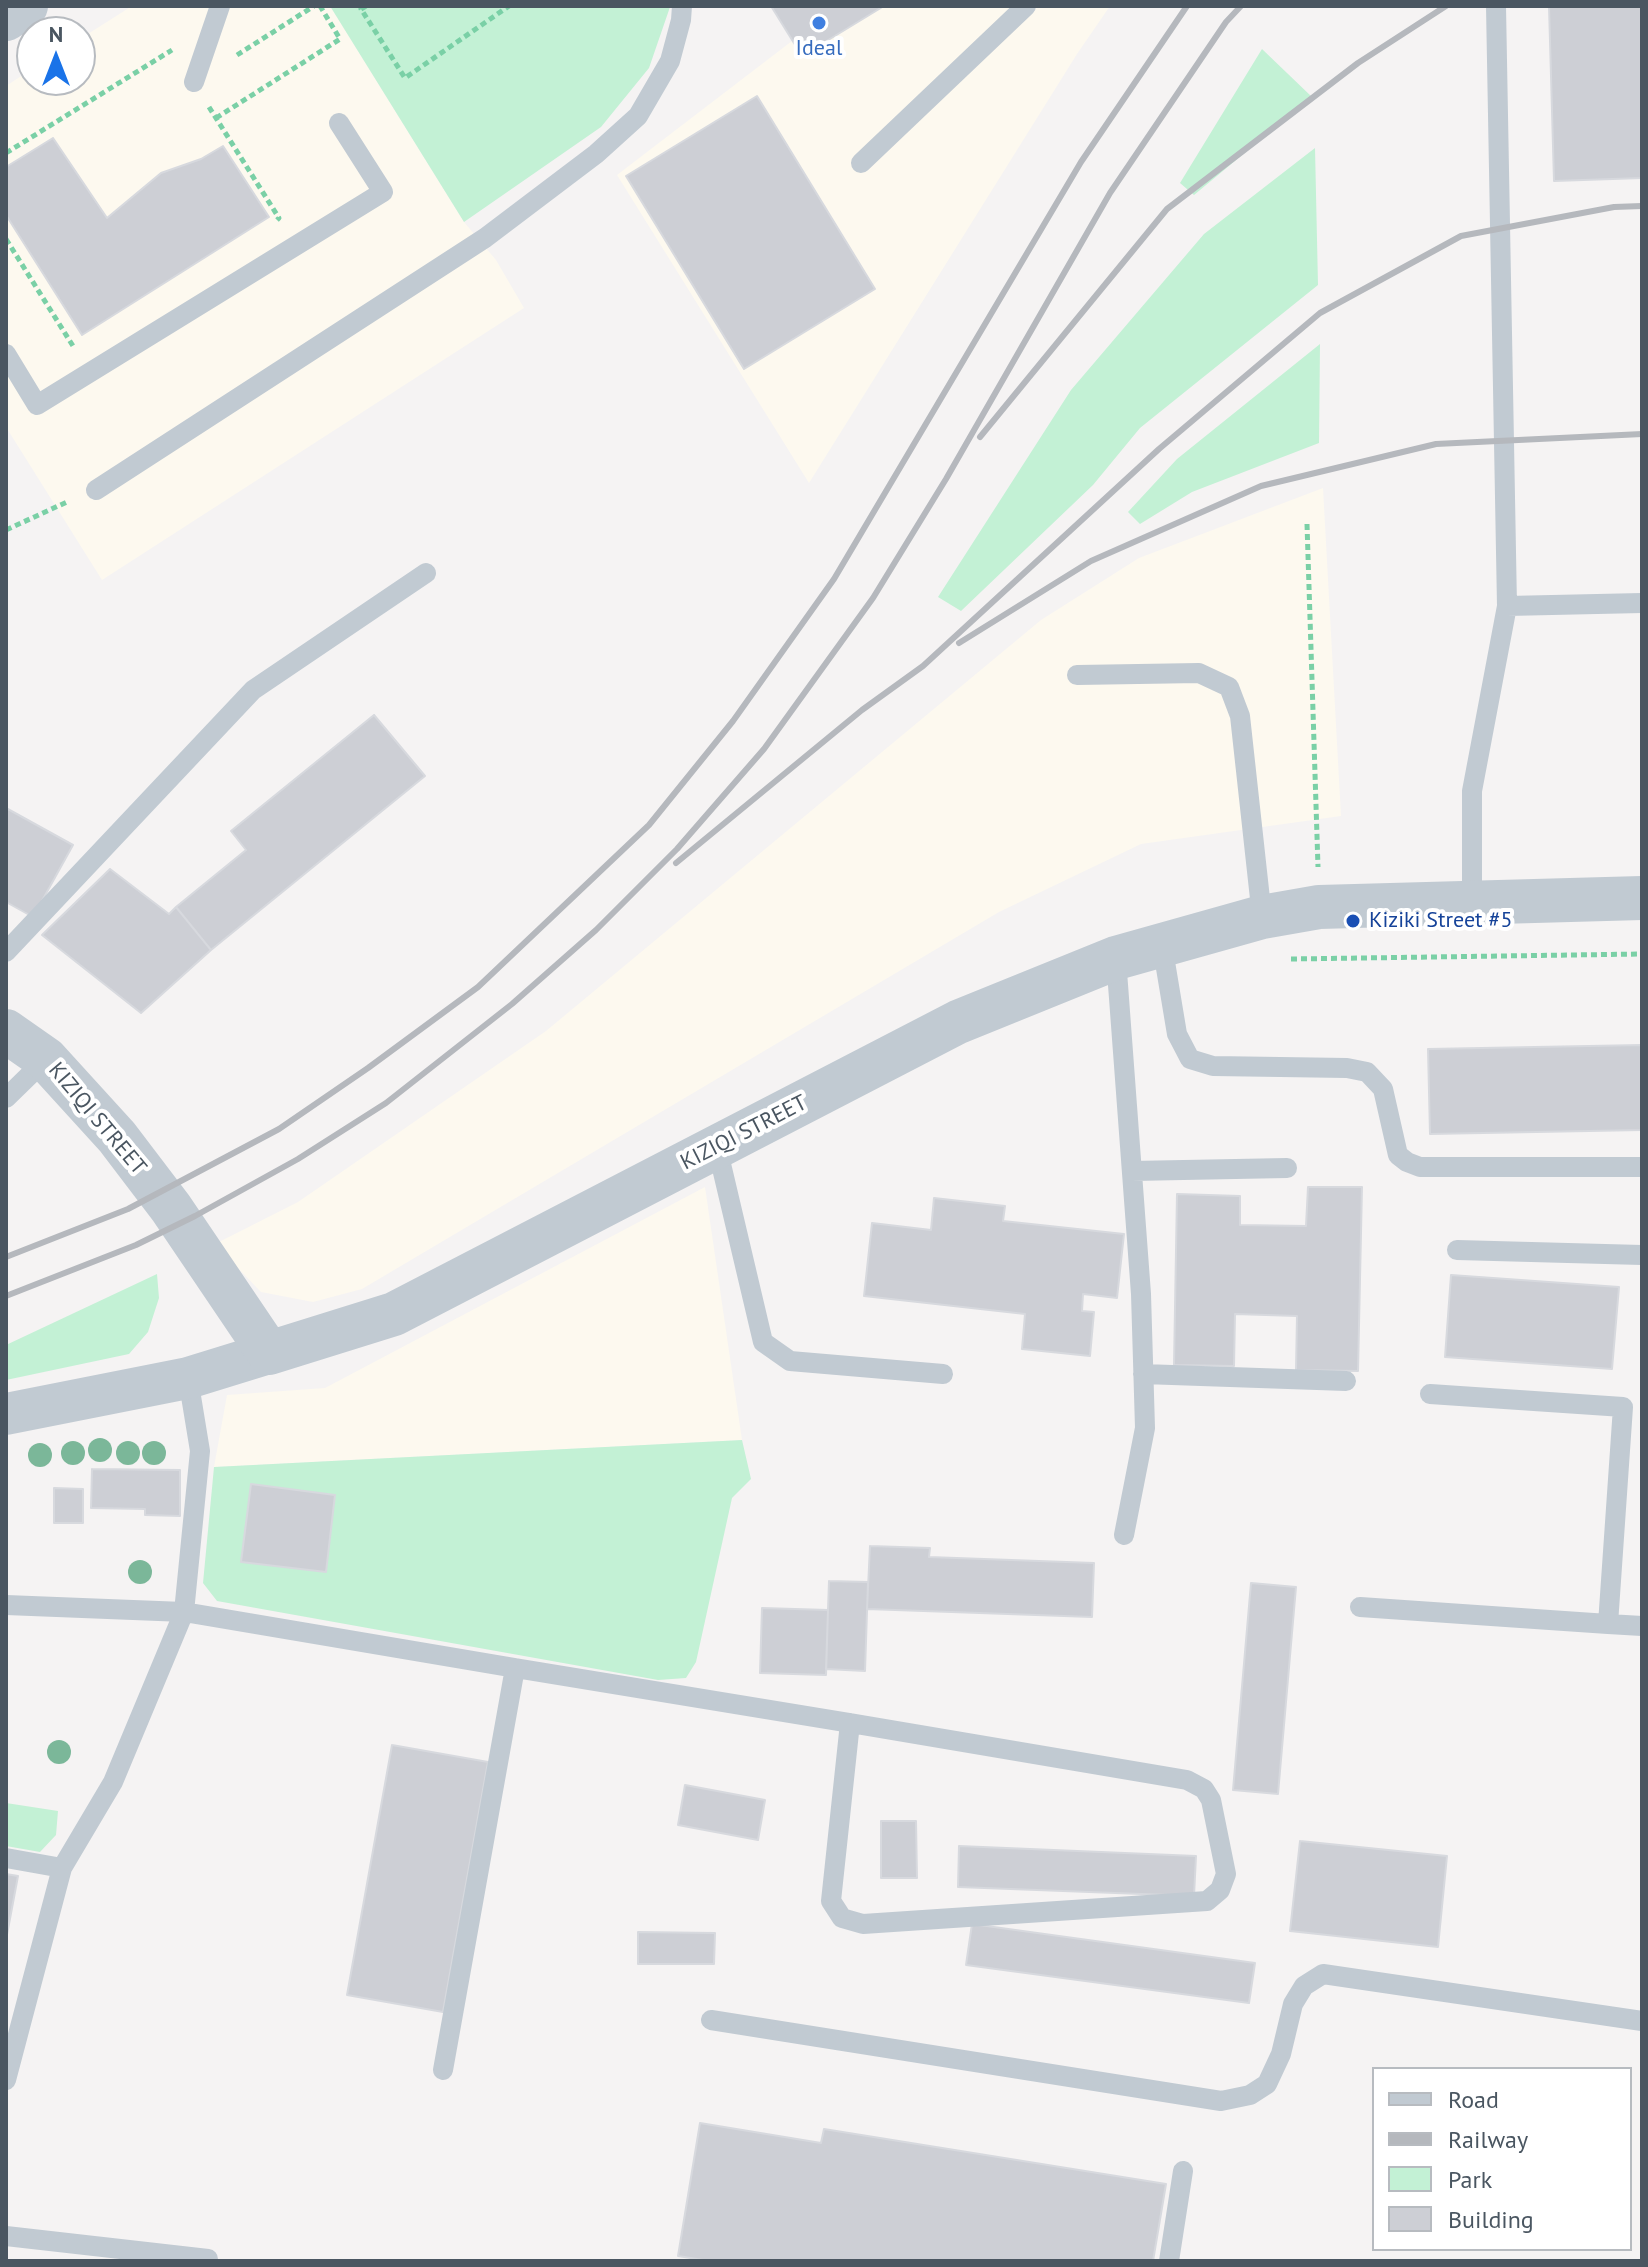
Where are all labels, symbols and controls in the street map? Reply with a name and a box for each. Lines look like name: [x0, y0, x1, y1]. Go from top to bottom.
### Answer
marker: Ideal: [810, 14, 828, 32]
north arrow: [16, 16, 96, 96]
text: N: [49, 20, 63, 48]
place label: Ideal: [796, 36, 842, 62]
place label: Kiziki Street #5: [1369, 908, 1512, 934]
marker: Kiziki Street #5: [1344, 912, 1362, 930]
street label: KIZIQI STREET: [42, 1058, 152, 1180]
street label: KIZIQI STREET: [676, 1090, 812, 1176]
legend: [1372, 2067, 1632, 2251]
text: Road: [1448, 2084, 1499, 2115]
text: Railway: [1448, 2124, 1528, 2155]
text: Park: [1448, 2164, 1492, 2195]
text: Building: [1448, 2204, 1534, 2235]

